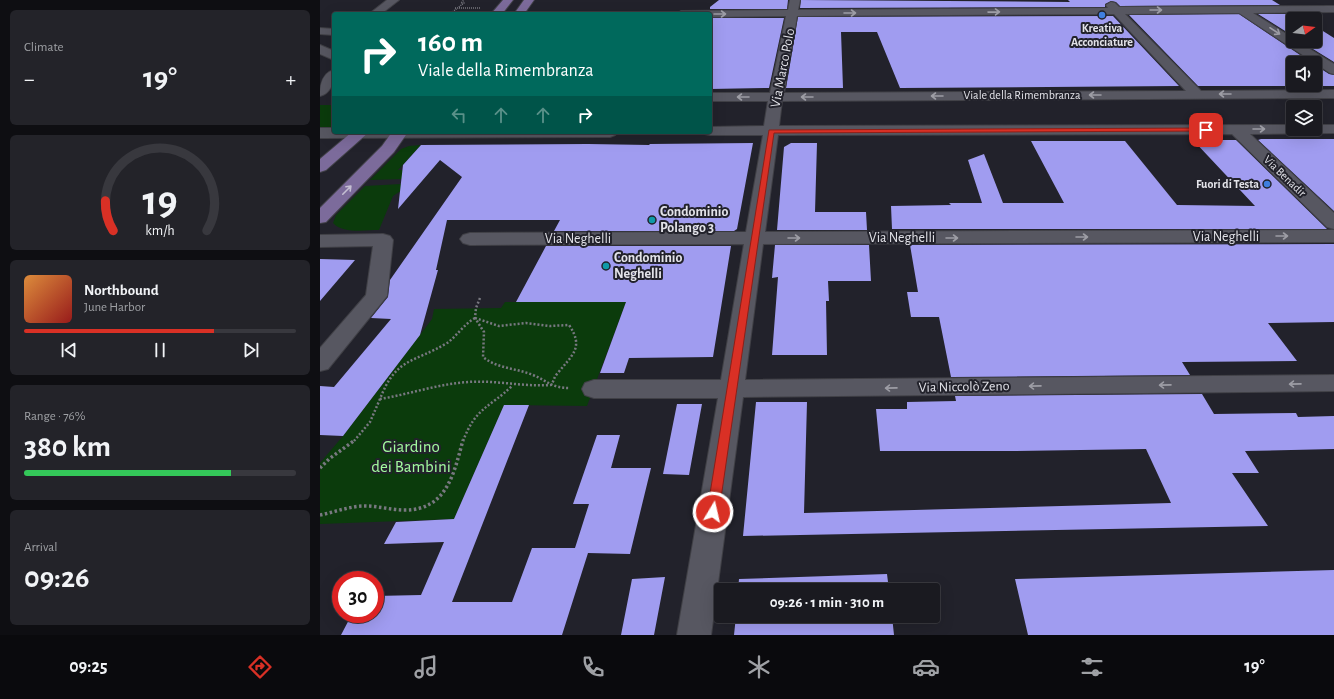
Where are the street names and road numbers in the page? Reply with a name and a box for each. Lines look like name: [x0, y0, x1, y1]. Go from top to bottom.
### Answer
street label: Via Marco Polo: [768, 27, 798, 109]
street label: Viale della Rimembranza: [963, 89, 1081, 101]
street label: Via Benadir: [1261, 153, 1309, 199]
street label: Via Neghelli: [1193, 230, 1259, 244]
street label: Via Neghelli: [869, 231, 935, 245]
street label: Via Neghelli: [545, 232, 611, 246]
street label: Via Niccolò Zeno: [918, 379, 1010, 395]

